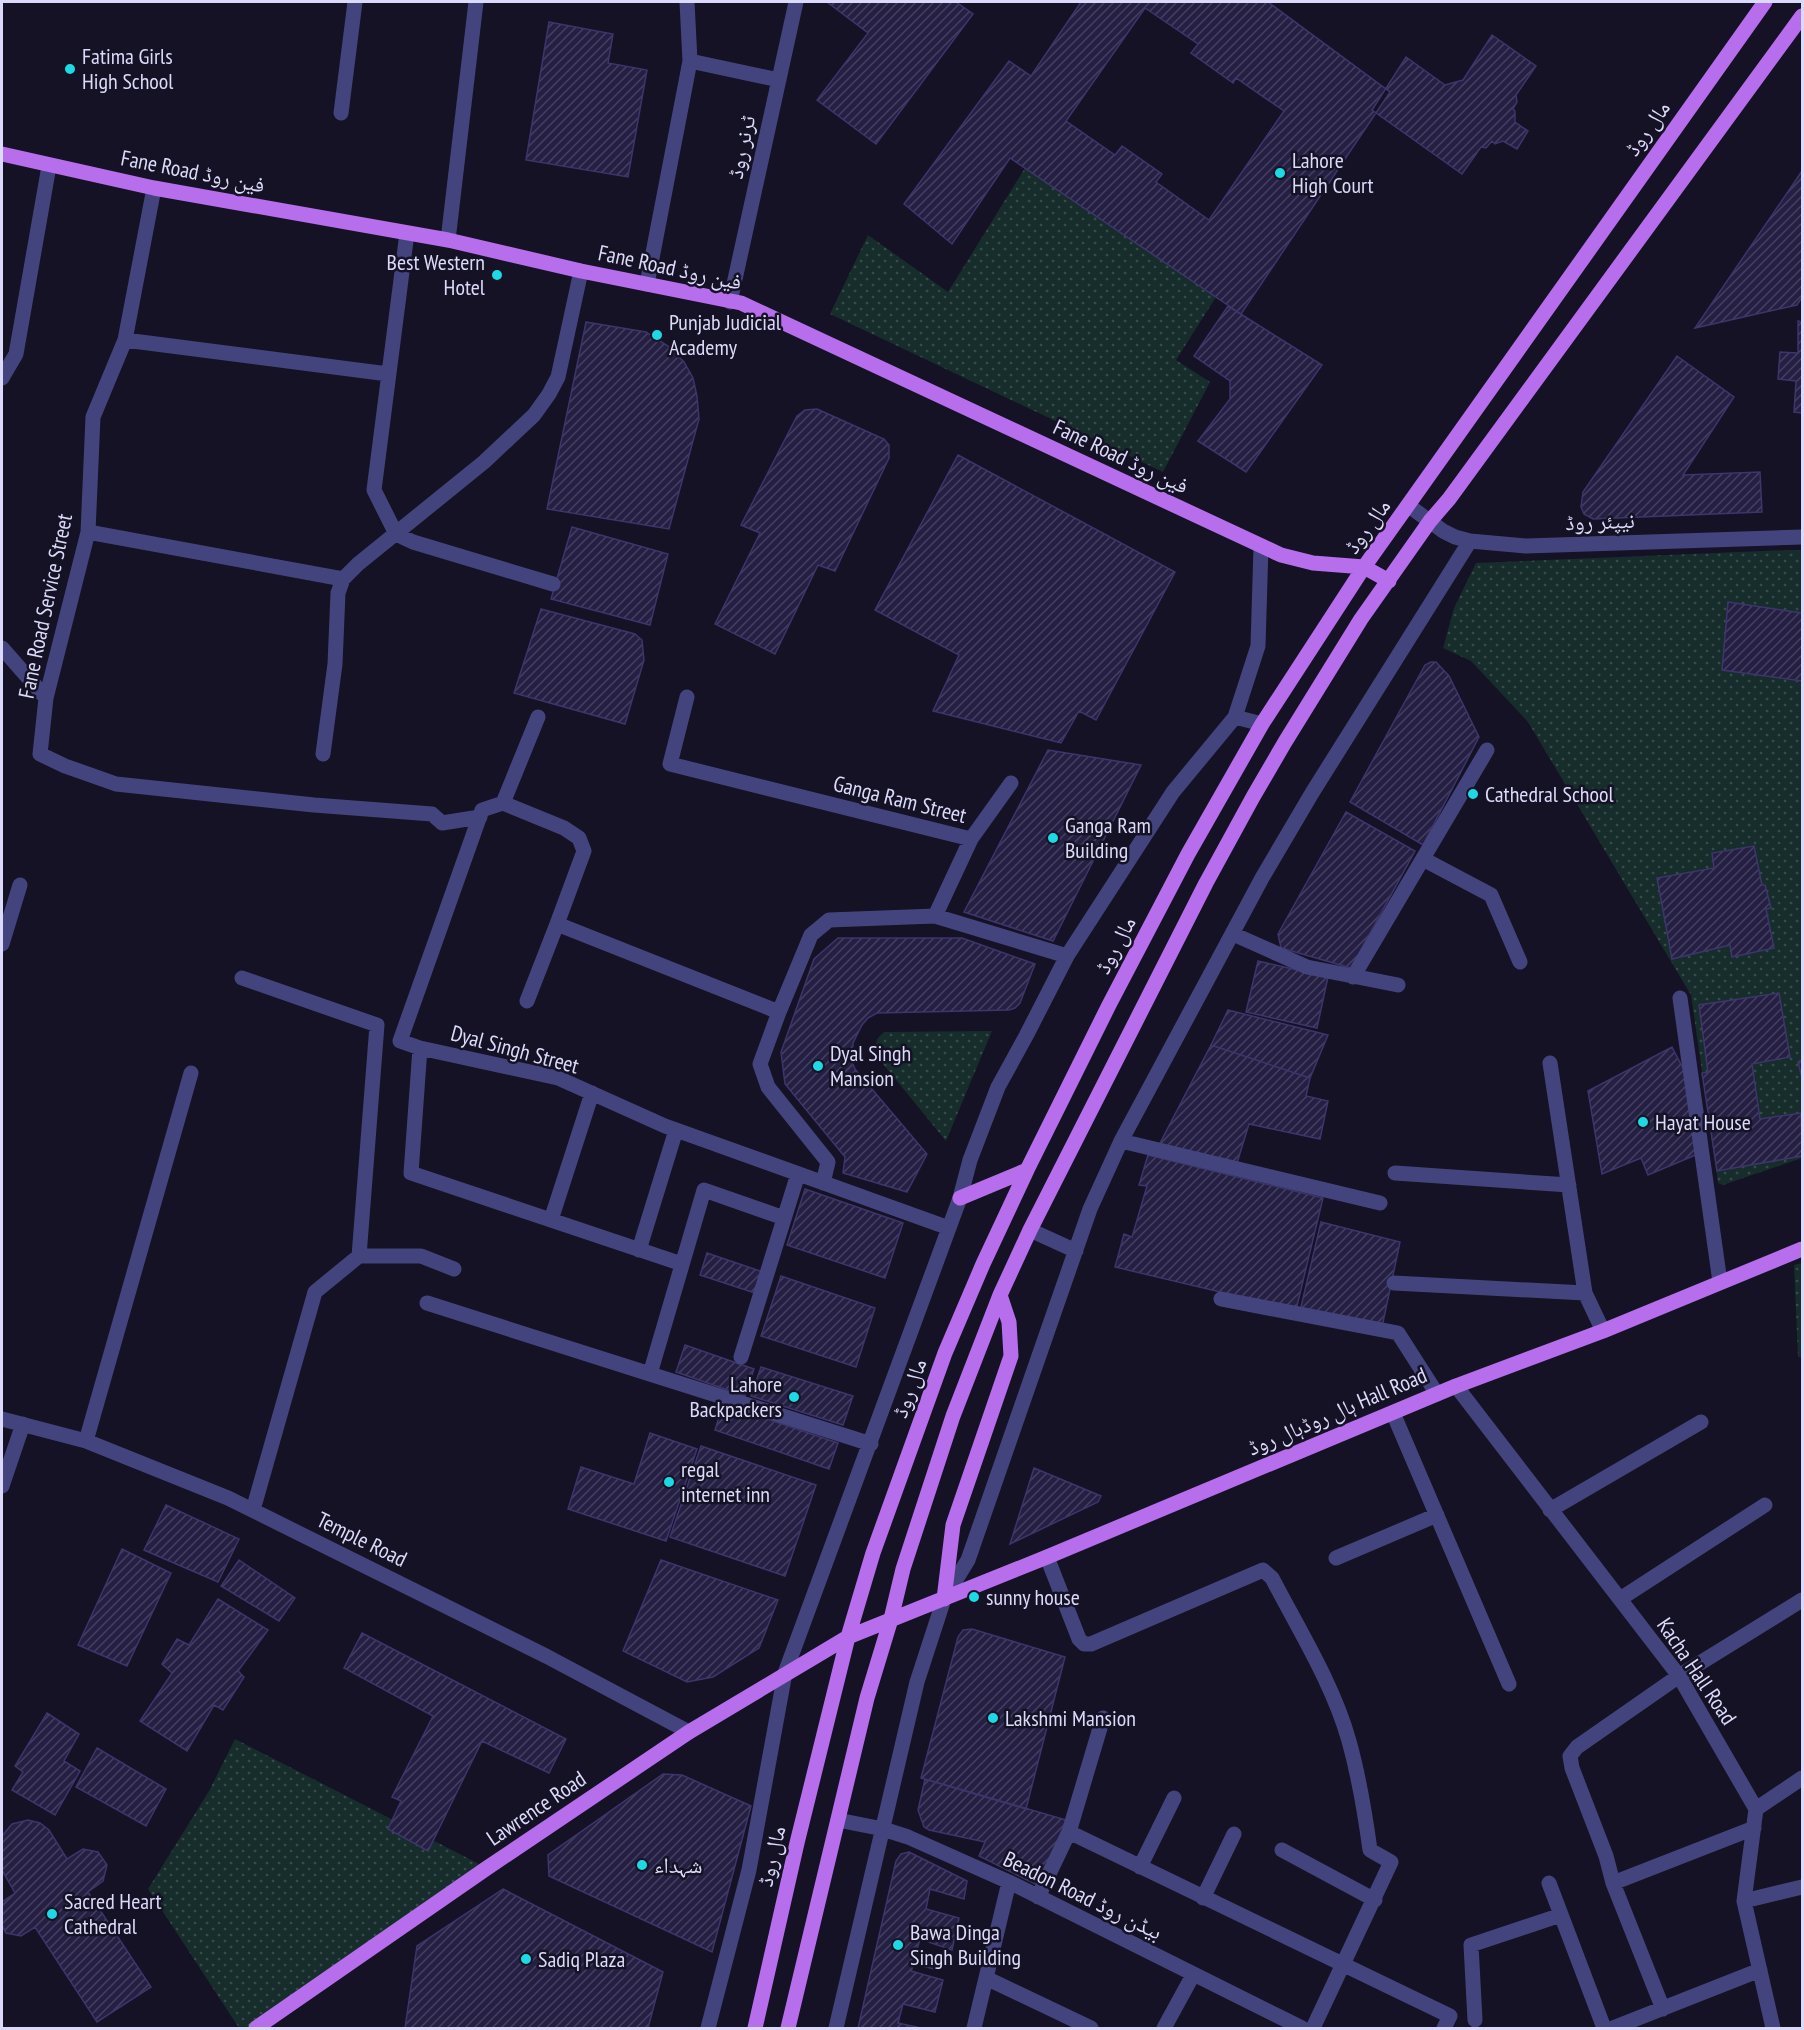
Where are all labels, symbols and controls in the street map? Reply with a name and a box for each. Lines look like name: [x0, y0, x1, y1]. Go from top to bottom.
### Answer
place label: Fatima Girls High School: [82, 42, 174, 95]
marker: Fatima Girls High School: [63, 62, 77, 76]
street label: مال روڈ: [1618, 95, 1676, 161]
street label: ٹرنر روڈ: [721, 113, 761, 181]
street label: Fane Road فین روڈ: [119, 143, 267, 199]
place label: Lahore High Court: [1292, 146, 1374, 199]
marker: Lahore High Court: [1273, 166, 1287, 180]
street label: Fane Road فین روڈ: [596, 238, 744, 296]
place label: Best Western Hotel: [387, 248, 486, 301]
marker: Best Western Hotel: [490, 268, 504, 282]
place label: Punjab Judicial Academy: [669, 308, 782, 361]
marker: Punjab Judicial Academy: [650, 328, 664, 342]
street label: Fane Road فین روڈ: [1049, 412, 1193, 500]
street label: مال روڈ: [1338, 493, 1396, 559]
street label: نیپئر روڈ: [1565, 506, 1635, 536]
street label: Fane Road Service Street: [12, 511, 78, 701]
street label: Ganga Ram Street: [831, 769, 969, 829]
place label: Cathedral School: [1485, 780, 1614, 808]
marker: Cathedral School: [1466, 787, 1480, 801]
place label: Ganga Ram Building: [1065, 811, 1151, 864]
marker: Ganga Ram Building: [1046, 831, 1060, 845]
street label: مال روڈ: [1088, 911, 1142, 979]
street label: Dyal Singh Street: [448, 1018, 582, 1080]
place label: Dyal Singh Mansion: [830, 1039, 911, 1092]
marker: Dyal Singh Mansion: [811, 1059, 825, 1073]
place label: Hayat House: [1655, 1108, 1751, 1136]
marker: Hayat House: [1636, 1115, 1650, 1129]
street label: مال روڈ: [885, 1354, 933, 1422]
street label: ہال روڈہال روڈ Hall Road: [1243, 1361, 1431, 1461]
place label: Lahore Backpackers: [689, 1370, 782, 1423]
marker: Lahore Backpackers: [787, 1390, 801, 1404]
place label: regal internet inn: [681, 1455, 770, 1508]
marker: regal internet inn: [662, 1475, 676, 1489]
street label: Temple Road: [312, 1505, 412, 1573]
place label: sunny house: [986, 1583, 1080, 1611]
marker: sunny house: [967, 1590, 981, 1604]
street label: Kacha Hall Road: [1651, 1612, 1743, 1730]
place label: Lakshmi Mansion: [1005, 1704, 1136, 1732]
marker: Lakshmi Mansion: [986, 1711, 1000, 1725]
street label: Lawrence Road: [481, 1764, 591, 1852]
street label: مال روڈ: [750, 1823, 792, 1889]
street label: Beadon Road بیڈن روڈ: [999, 1844, 1167, 1946]
place label: شہداء: [654, 1851, 702, 1879]
marker: شہداء: [635, 1858, 649, 1872]
place label: Sacred Heart Cathedral: [64, 1887, 162, 1940]
marker: Sacred Heart Cathedral: [45, 1907, 59, 1921]
place label: Bawa Dinga Singh Building: [910, 1918, 1021, 1971]
marker: Bawa Dinga Singh Building: [891, 1938, 905, 1952]
place label: Sadiq Plaza: [538, 1945, 625, 1973]
marker: Sadiq Plaza: [519, 1952, 533, 1966]

